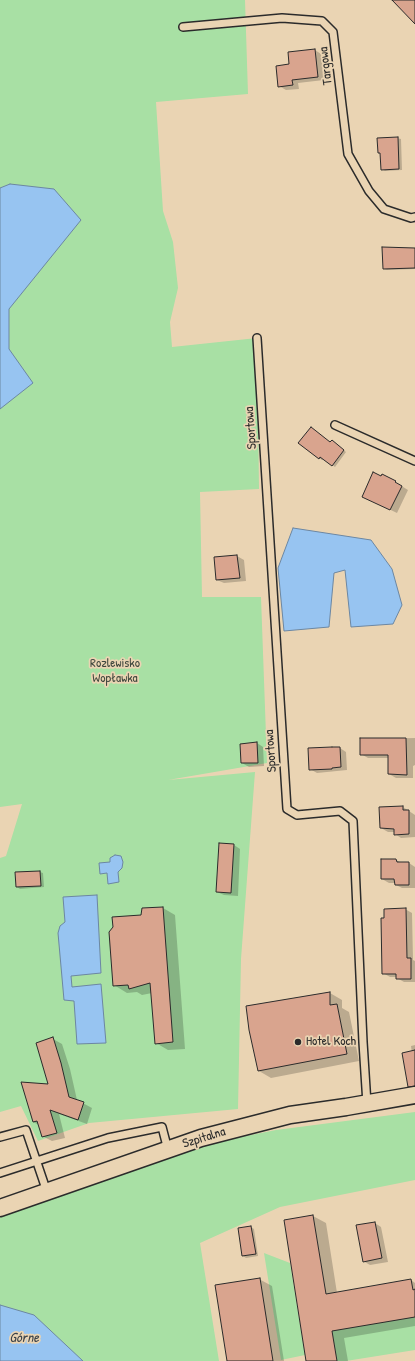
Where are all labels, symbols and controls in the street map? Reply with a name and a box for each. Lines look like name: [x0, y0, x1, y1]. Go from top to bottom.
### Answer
street label: Targowa: [316, 46, 336, 86]
street label: Sportowa: [242, 406, 260, 450]
park label: Rozlewisko Wopławka: [90, 656, 140, 687]
street label: Sportowa: [262, 729, 280, 773]
place label: Hotel Koch: [306, 1034, 356, 1050]
marker: Hotel Koch: [293, 1037, 303, 1047]
street label: Szpitalna: [181, 1124, 227, 1152]
water label: Górne: [9, 1330, 39, 1346]

